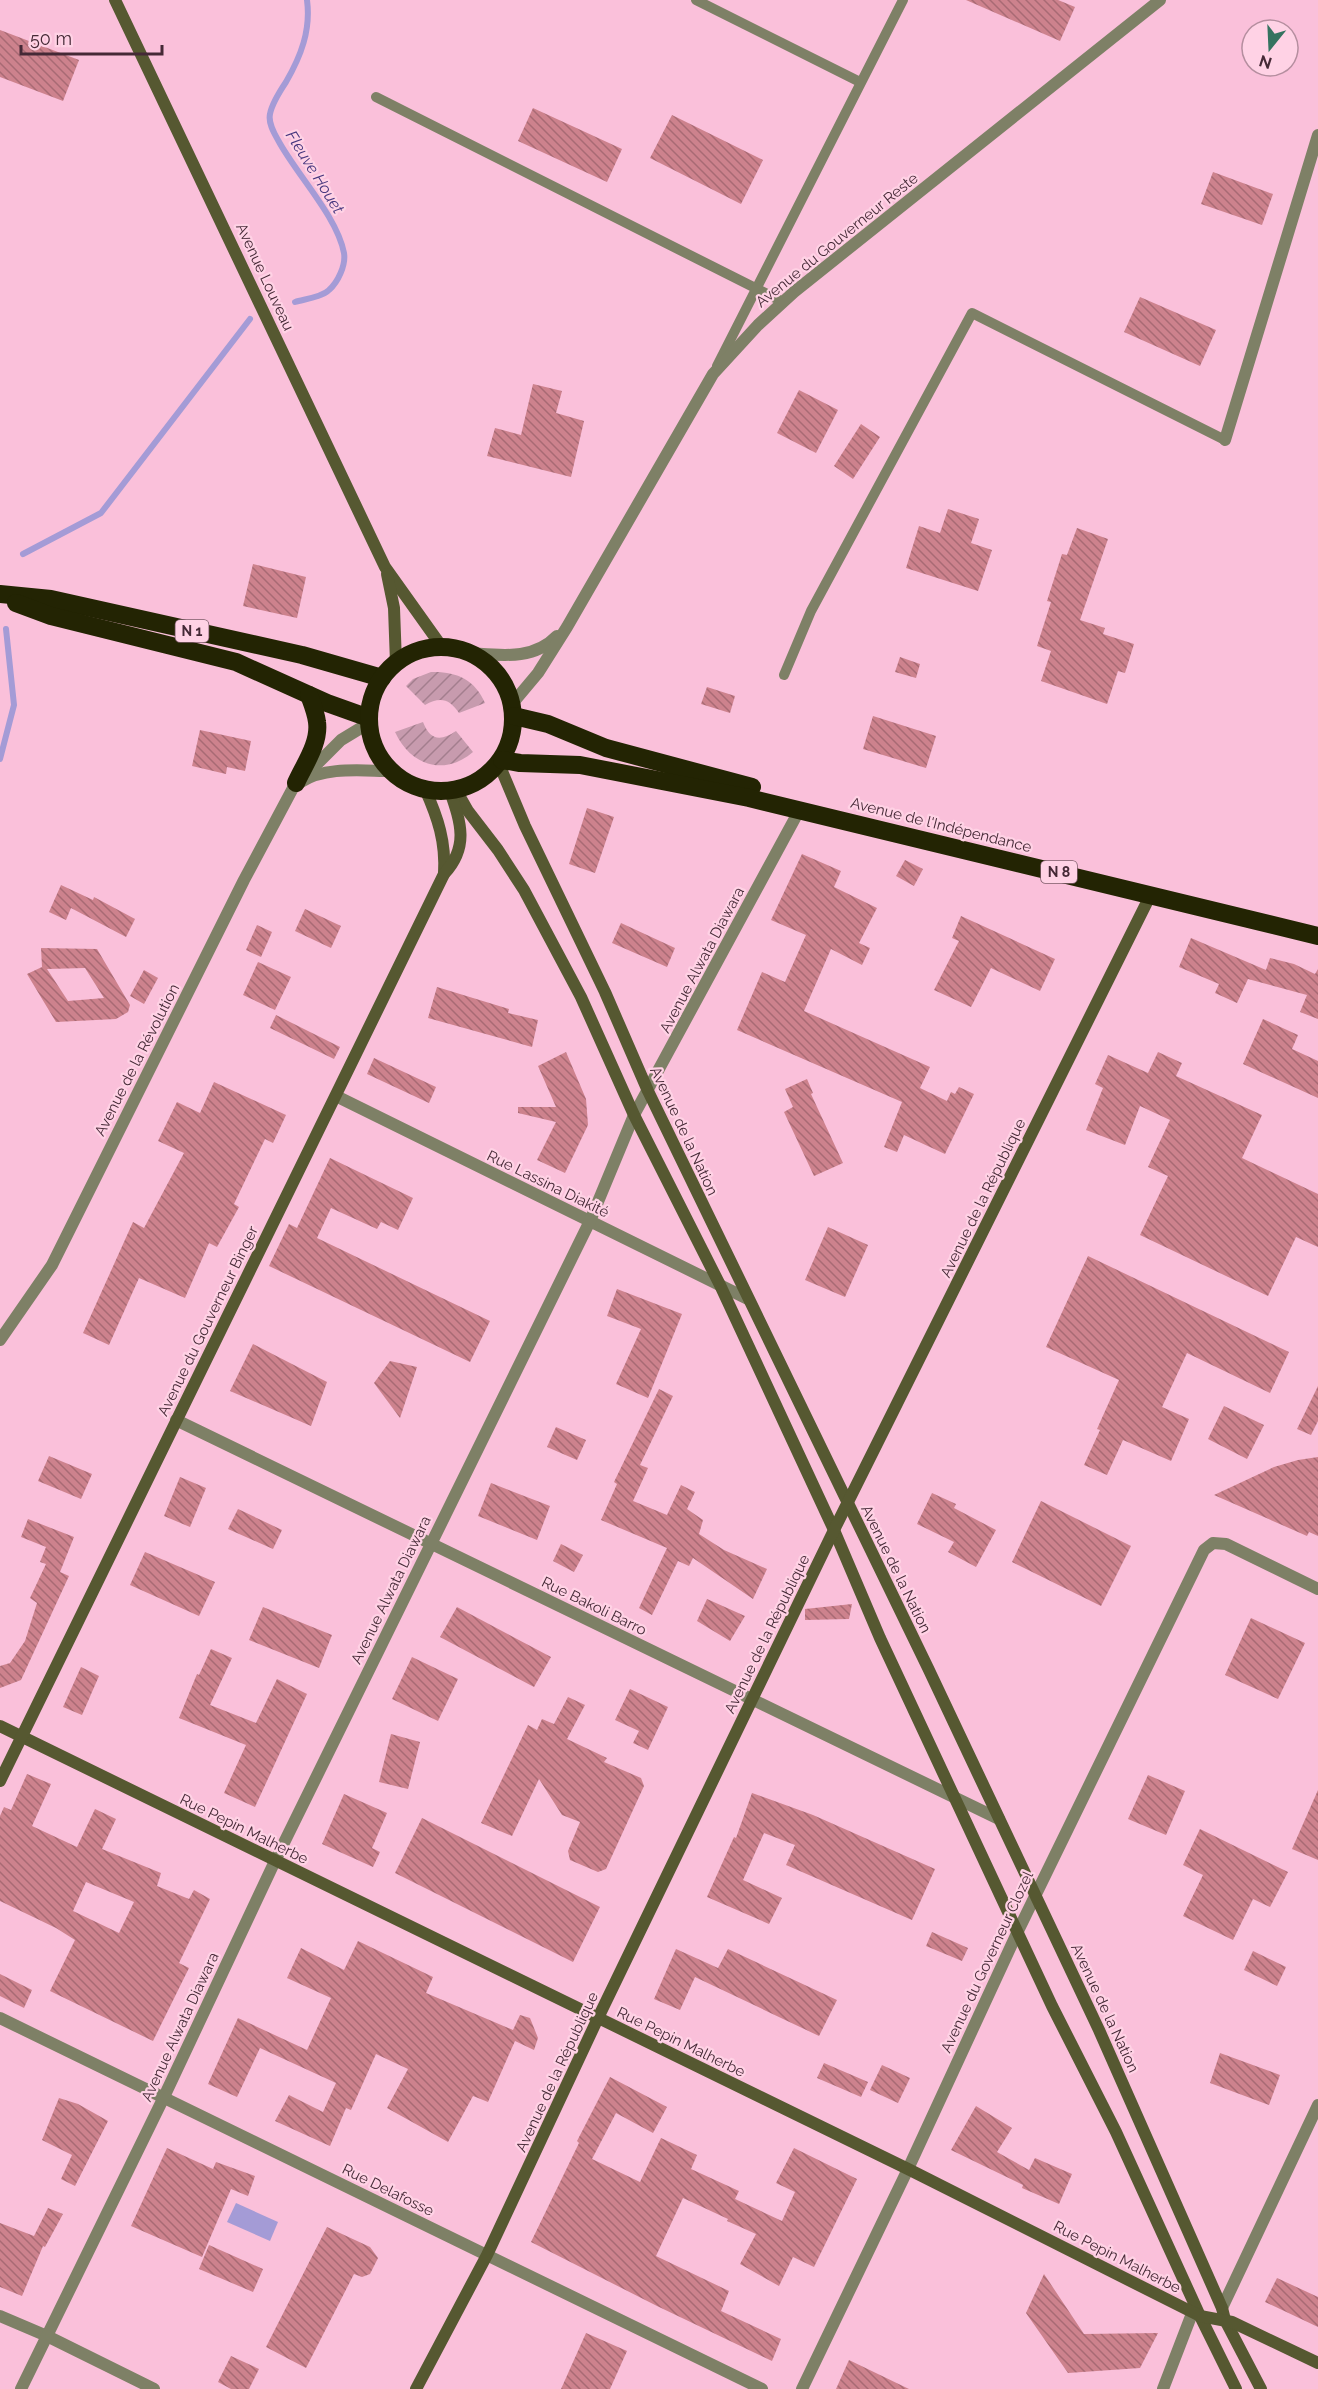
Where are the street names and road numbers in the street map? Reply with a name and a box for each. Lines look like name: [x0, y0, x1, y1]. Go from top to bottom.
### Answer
street label: Avenue du Gouverneur Reste: [752, 169, 922, 311]
street label: Avenue Louveau: [232, 220, 298, 334]
road number: N 1: [176, 620, 208, 642]
street label: Avenue de l'Indépendance: [849, 794, 1034, 856]
road number: N 8: [1041, 861, 1077, 883]
street label: Avenue Alwata Diawara: [656, 884, 748, 1036]
street label: Avenue de la Révolution: [91, 981, 183, 1139]
street label: Avenue de la Nation: [646, 1064, 722, 1198]
street label: Avenue de la République: [937, 1115, 1029, 1280]
street label: Rue Lassina Diakité: [484, 1147, 612, 1221]
street label: Avenue du Gouverneur Binger: [154, 1222, 262, 1419]
street label: Avenue de la Nation: [857, 1502, 935, 1636]
street label: Avenue Alwata Diawara: [347, 1513, 435, 1667]
street label: Avenue de la République: [721, 1551, 813, 1716]
street label: Rue Bakoli Barro: [539, 1573, 649, 1639]
street label: Rue Pepin Malherbe: [177, 1790, 311, 1868]
street label: Avenue du Governeur Clozel: [937, 1868, 1037, 2056]
street label: Avenue de la Nation: [1067, 1941, 1143, 2075]
street label: Avenue Alwata Diawara: [137, 1950, 223, 2104]
street label: Avenue de la République: [512, 1989, 602, 2155]
street label: Rue Pepin Malherbe: [614, 2003, 748, 2081]
street label: Rue Delafosse: [339, 2160, 437, 2220]
street label: Rue Pepin Malherbe: [1050, 2217, 1184, 2297]

